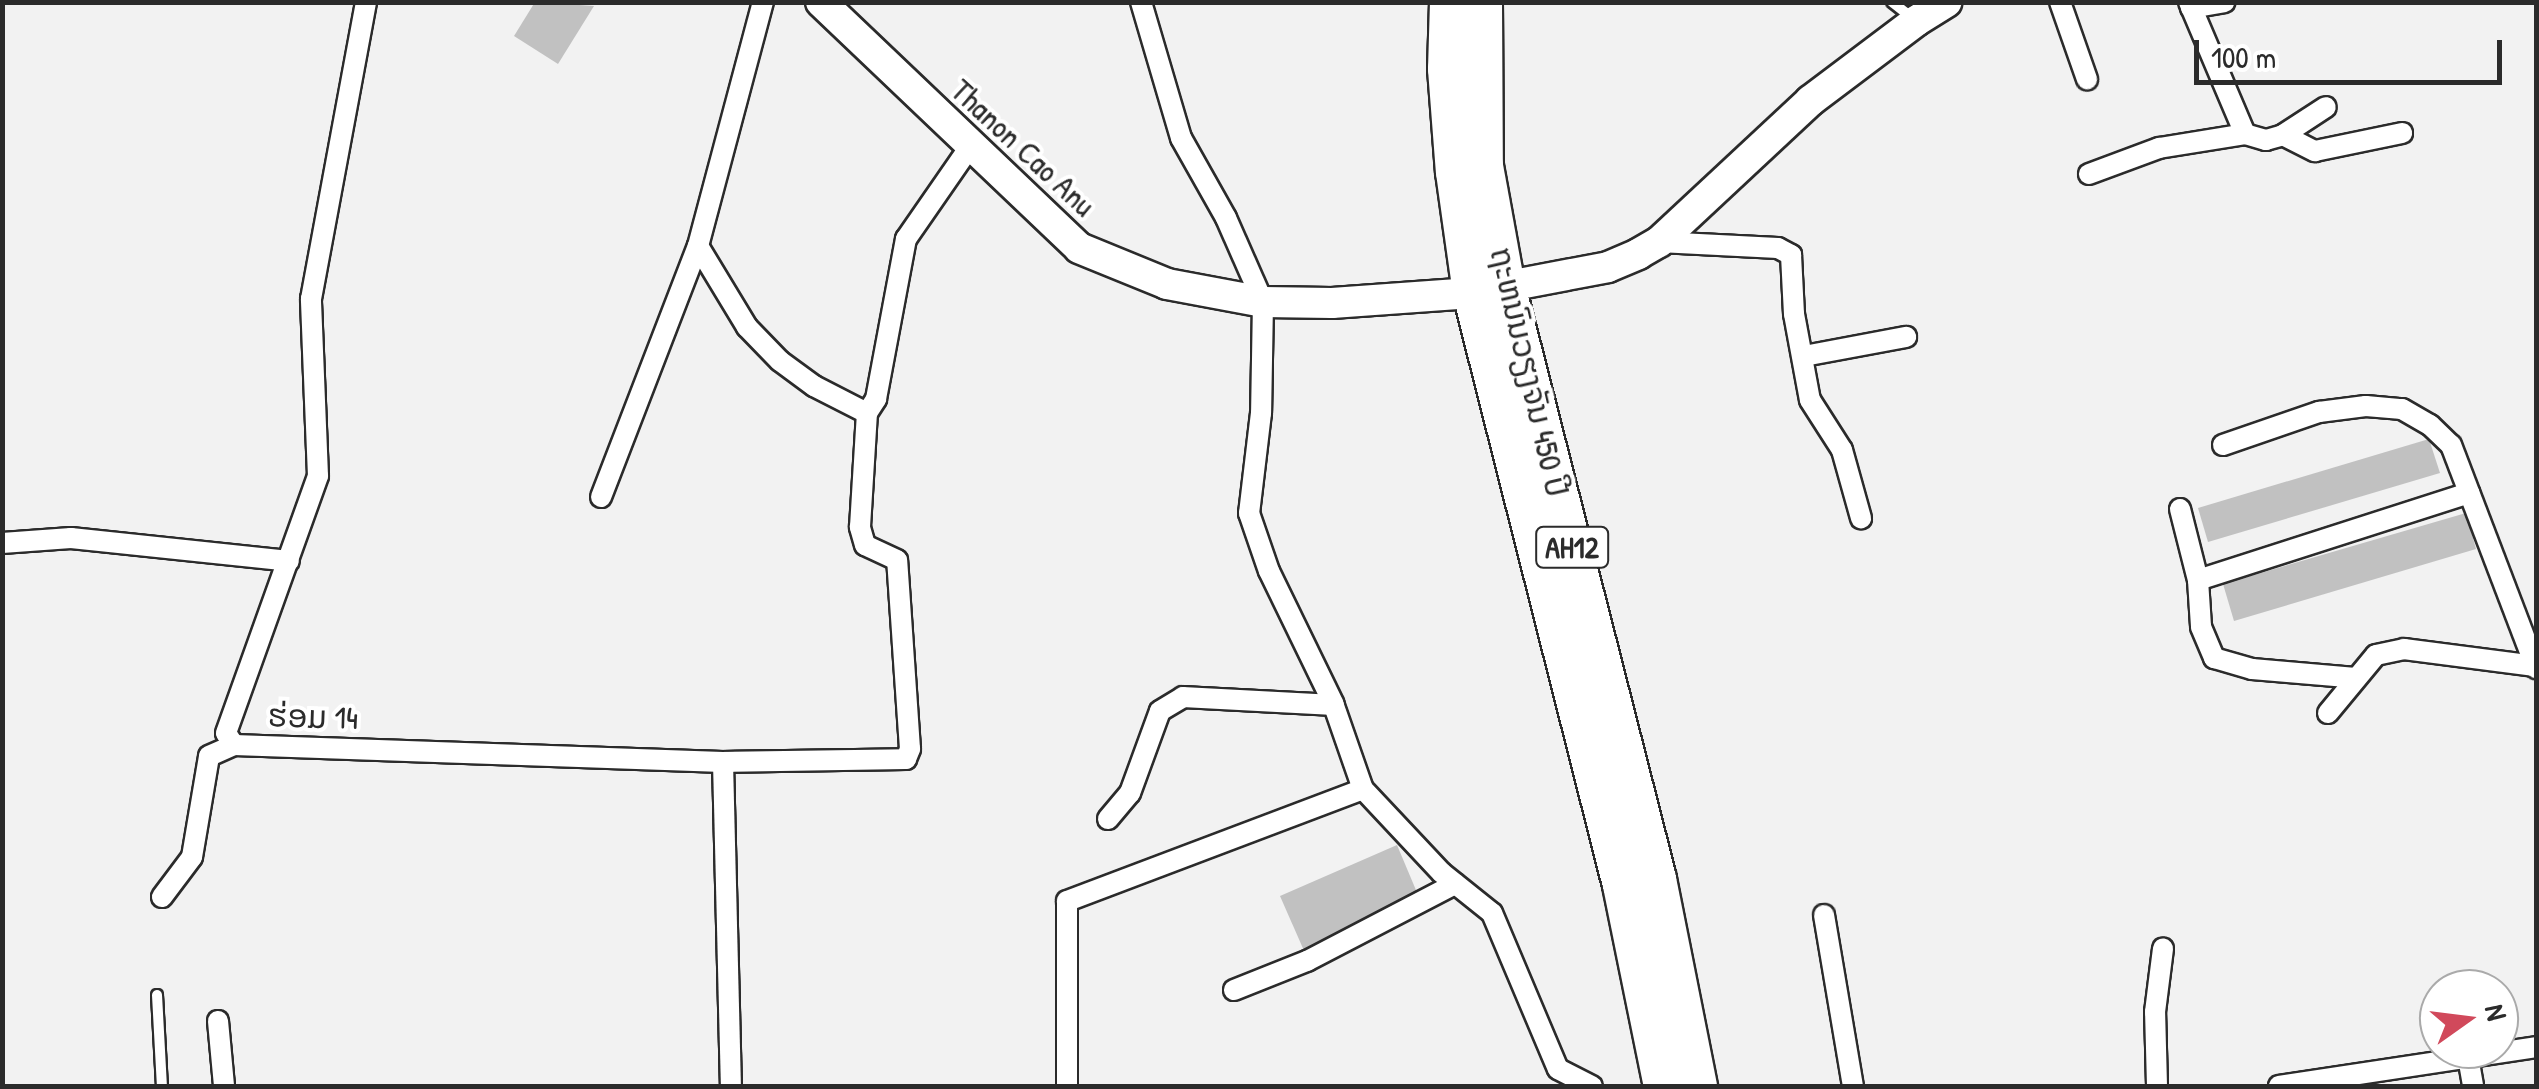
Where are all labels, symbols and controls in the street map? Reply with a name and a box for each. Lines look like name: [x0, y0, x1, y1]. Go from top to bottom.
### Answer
scale bar: [2199, 20, 2506, 82]
text: 100 m: [2211, 37, 2276, 77]
street label: Thanon Cao Anu: [943, 71, 1103, 225]
street label: ຖະຫນົນວຽງຈັນ 450 ປີ: [1482, 243, 1576, 501]
road number: AH12: [1534, 522, 1610, 572]
street label: ຮ່ອມ 14: [267, 696, 359, 738]
north arrow: [2419, 969, 2519, 1069]
text: N: [2476, 1000, 2516, 1024]

